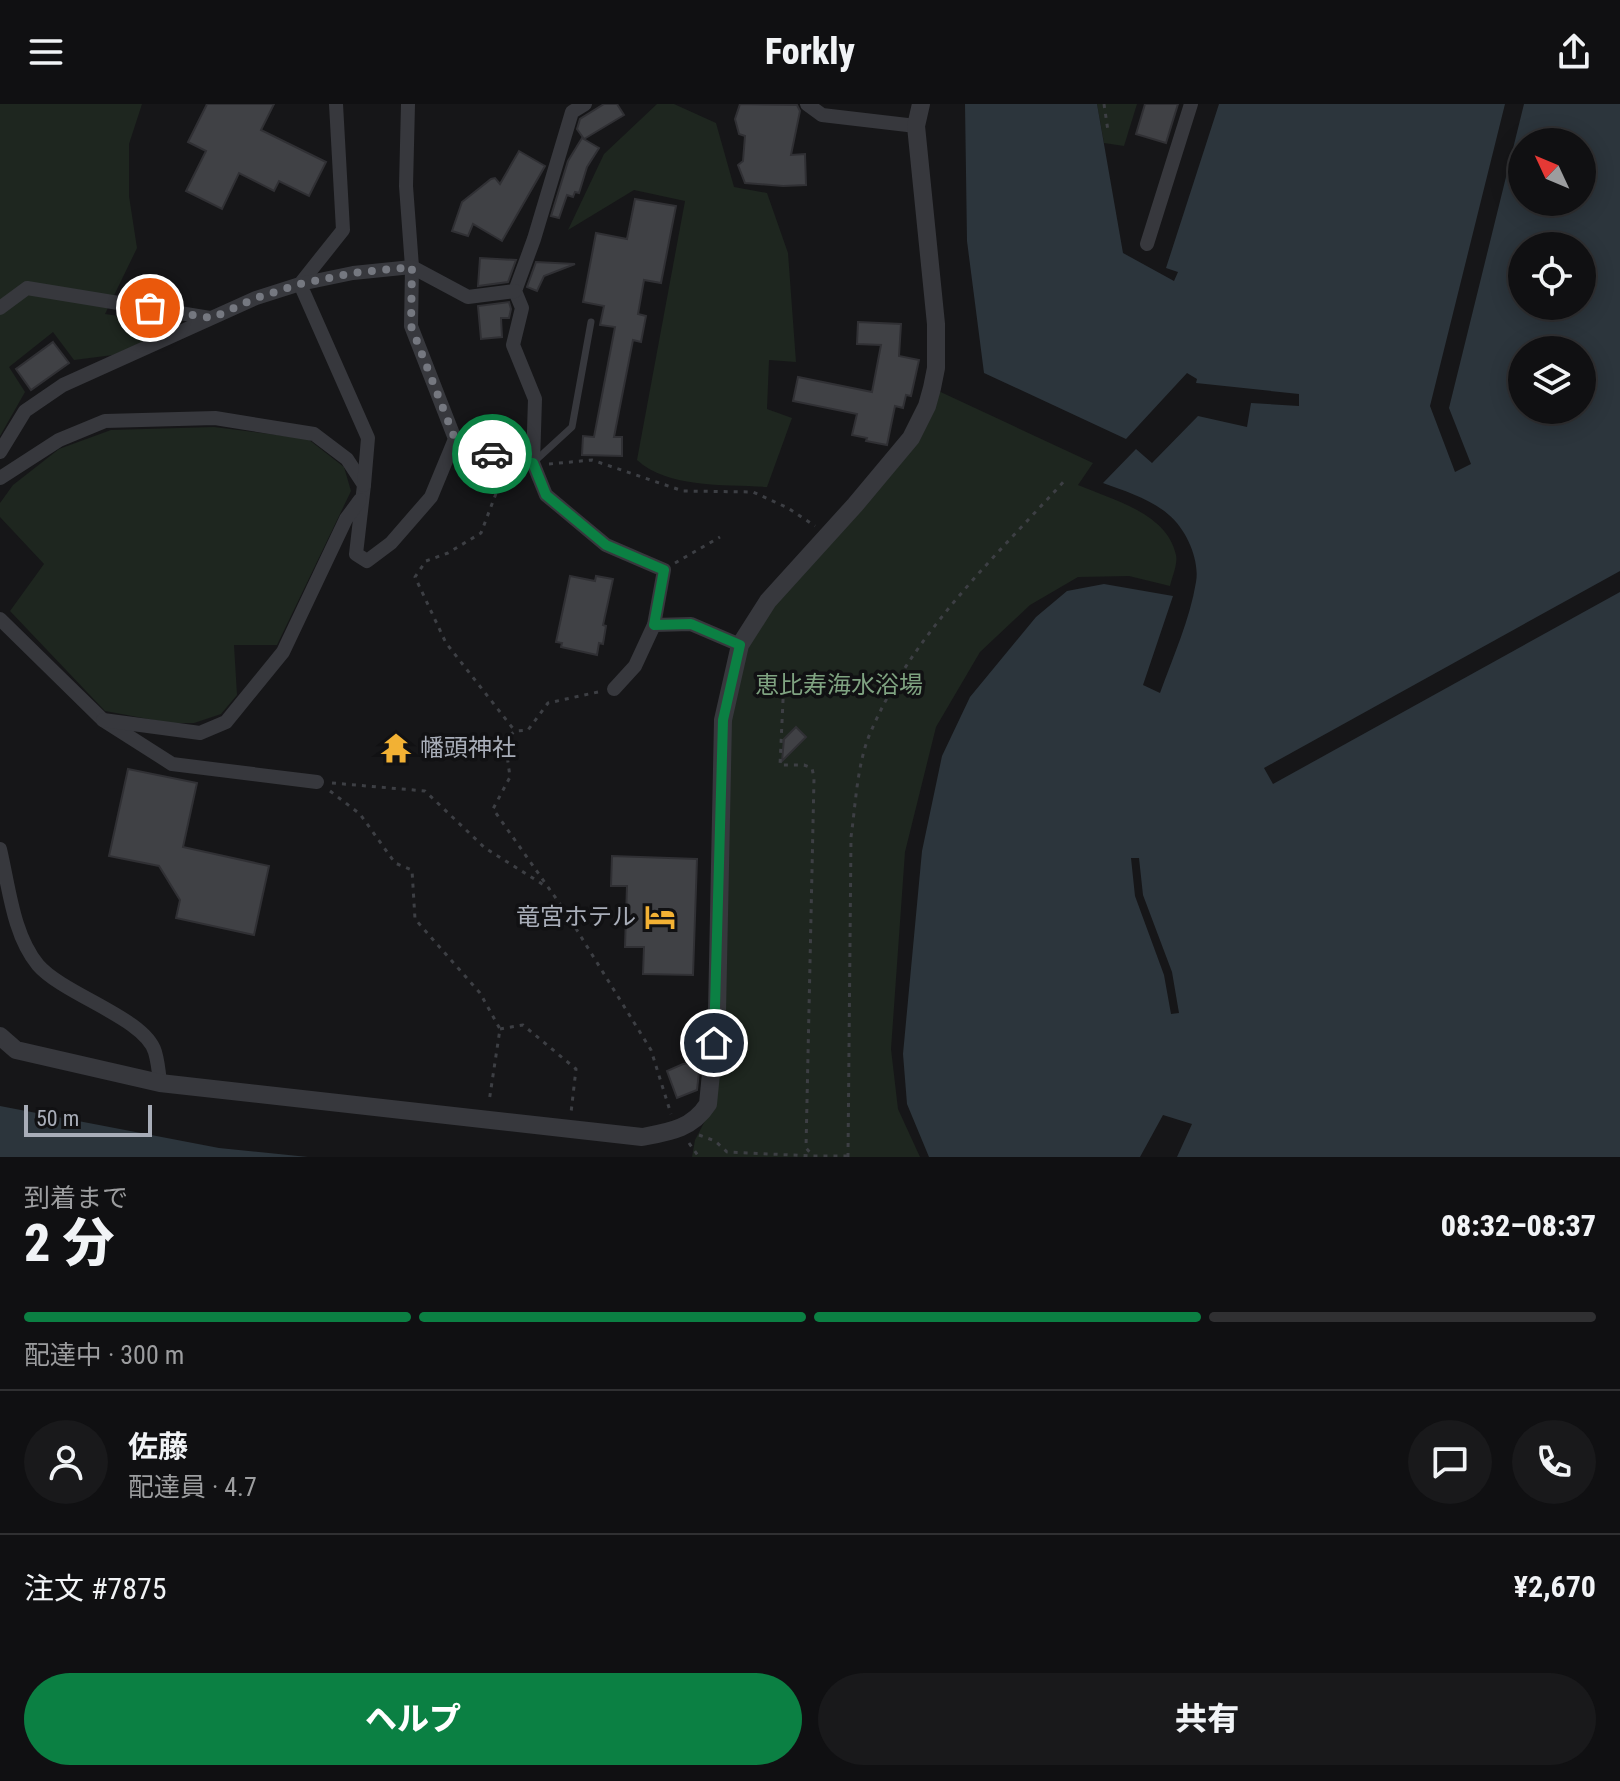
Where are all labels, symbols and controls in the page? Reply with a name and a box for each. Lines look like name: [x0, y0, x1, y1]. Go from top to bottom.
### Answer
icon: menu: [24, 30, 68, 74]
icon: share: [1552, 30, 1596, 74]
text: Forkly: [765, 31, 855, 73]
north arrow: [1508, 128, 1596, 216]
map controls: [1508, 128, 1596, 424]
button: locate: [1508, 232, 1596, 320]
pin: [116, 274, 184, 342]
icon: bag: [128, 286, 172, 330]
button: layers: [1508, 336, 1596, 424]
courier: [452, 414, 532, 494]
icon: car: [470, 432, 514, 476]
park label: 恵比寿海水浴場: [755, 671, 923, 699]
temple icon: 幡頭神社: [379, 731, 413, 765]
place label: 幡頭神社: [420, 734, 516, 762]
hotel icon: 竜宮ホテル: [643, 900, 677, 934]
place label: 竜宮ホテル: [516, 903, 636, 931]
pin: [680, 1009, 748, 1077]
icon: home: [692, 1021, 736, 1065]
scale bar: [24, 1101, 152, 1137]
text: 50 m: [36, 1106, 79, 1131]
text: 到着まで: [24, 1183, 128, 1213]
text: 08:32–08:37: [1441, 1208, 1596, 1243]
text: 2 分: [24, 1213, 114, 1274]
text: 配達中 · 300 m: [24, 1340, 184, 1370]
button: person: [24, 1420, 108, 1504]
button: chat: [1408, 1420, 1492, 1504]
button: phone: [1512, 1420, 1596, 1504]
text: 佐藤: [128, 1429, 188, 1464]
text: 配達員 · 4.7: [128, 1472, 257, 1502]
text: ¥2,670: [1514, 1569, 1596, 1604]
text: 注文 #7875: [24, 1571, 167, 1606]
button: ヘルプ: [24, 1673, 802, 1765]
button: 共有: [818, 1673, 1596, 1765]

